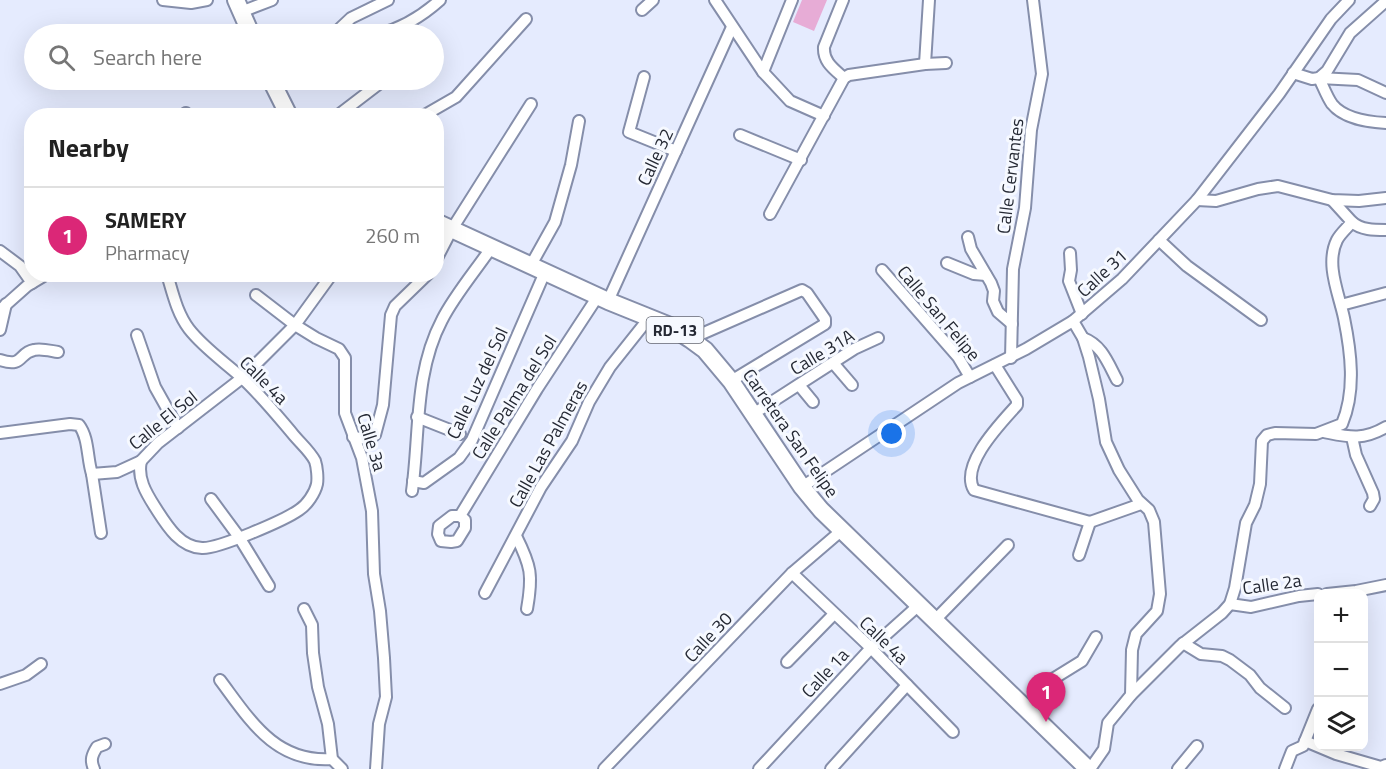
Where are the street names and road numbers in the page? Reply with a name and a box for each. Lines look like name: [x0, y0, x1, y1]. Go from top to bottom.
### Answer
street label: Calle Cervantes: [990, 117, 1030, 235]
street label: Calle 32: [630, 124, 680, 190]
street label: Calle 31: [1071, 243, 1133, 303]
street label: Calle San Felipe: [891, 259, 987, 367]
road number: RD-13: [646, 317, 704, 343]
street label: Calle 31A: [785, 322, 860, 382]
street label: Calle Luz del Sol: [439, 323, 515, 443]
street label: Calle Palma del Sol: [465, 330, 563, 464]
street label: Calle 4a: [233, 349, 295, 411]
street label: Carretera San Felipe: [736, 363, 846, 503]
street label: Calle Las Palmeras: [502, 376, 594, 512]
street label: Calle El Sol: [123, 384, 203, 456]
street label: Calle 3a: [350, 410, 394, 474]
street label: Calle 2a: [1241, 567, 1303, 601]
street label: Calle 30: [678, 606, 738, 668]
street label: Calle 4a: [853, 610, 915, 670]
street label: Calle 1a: [795, 642, 855, 704]

